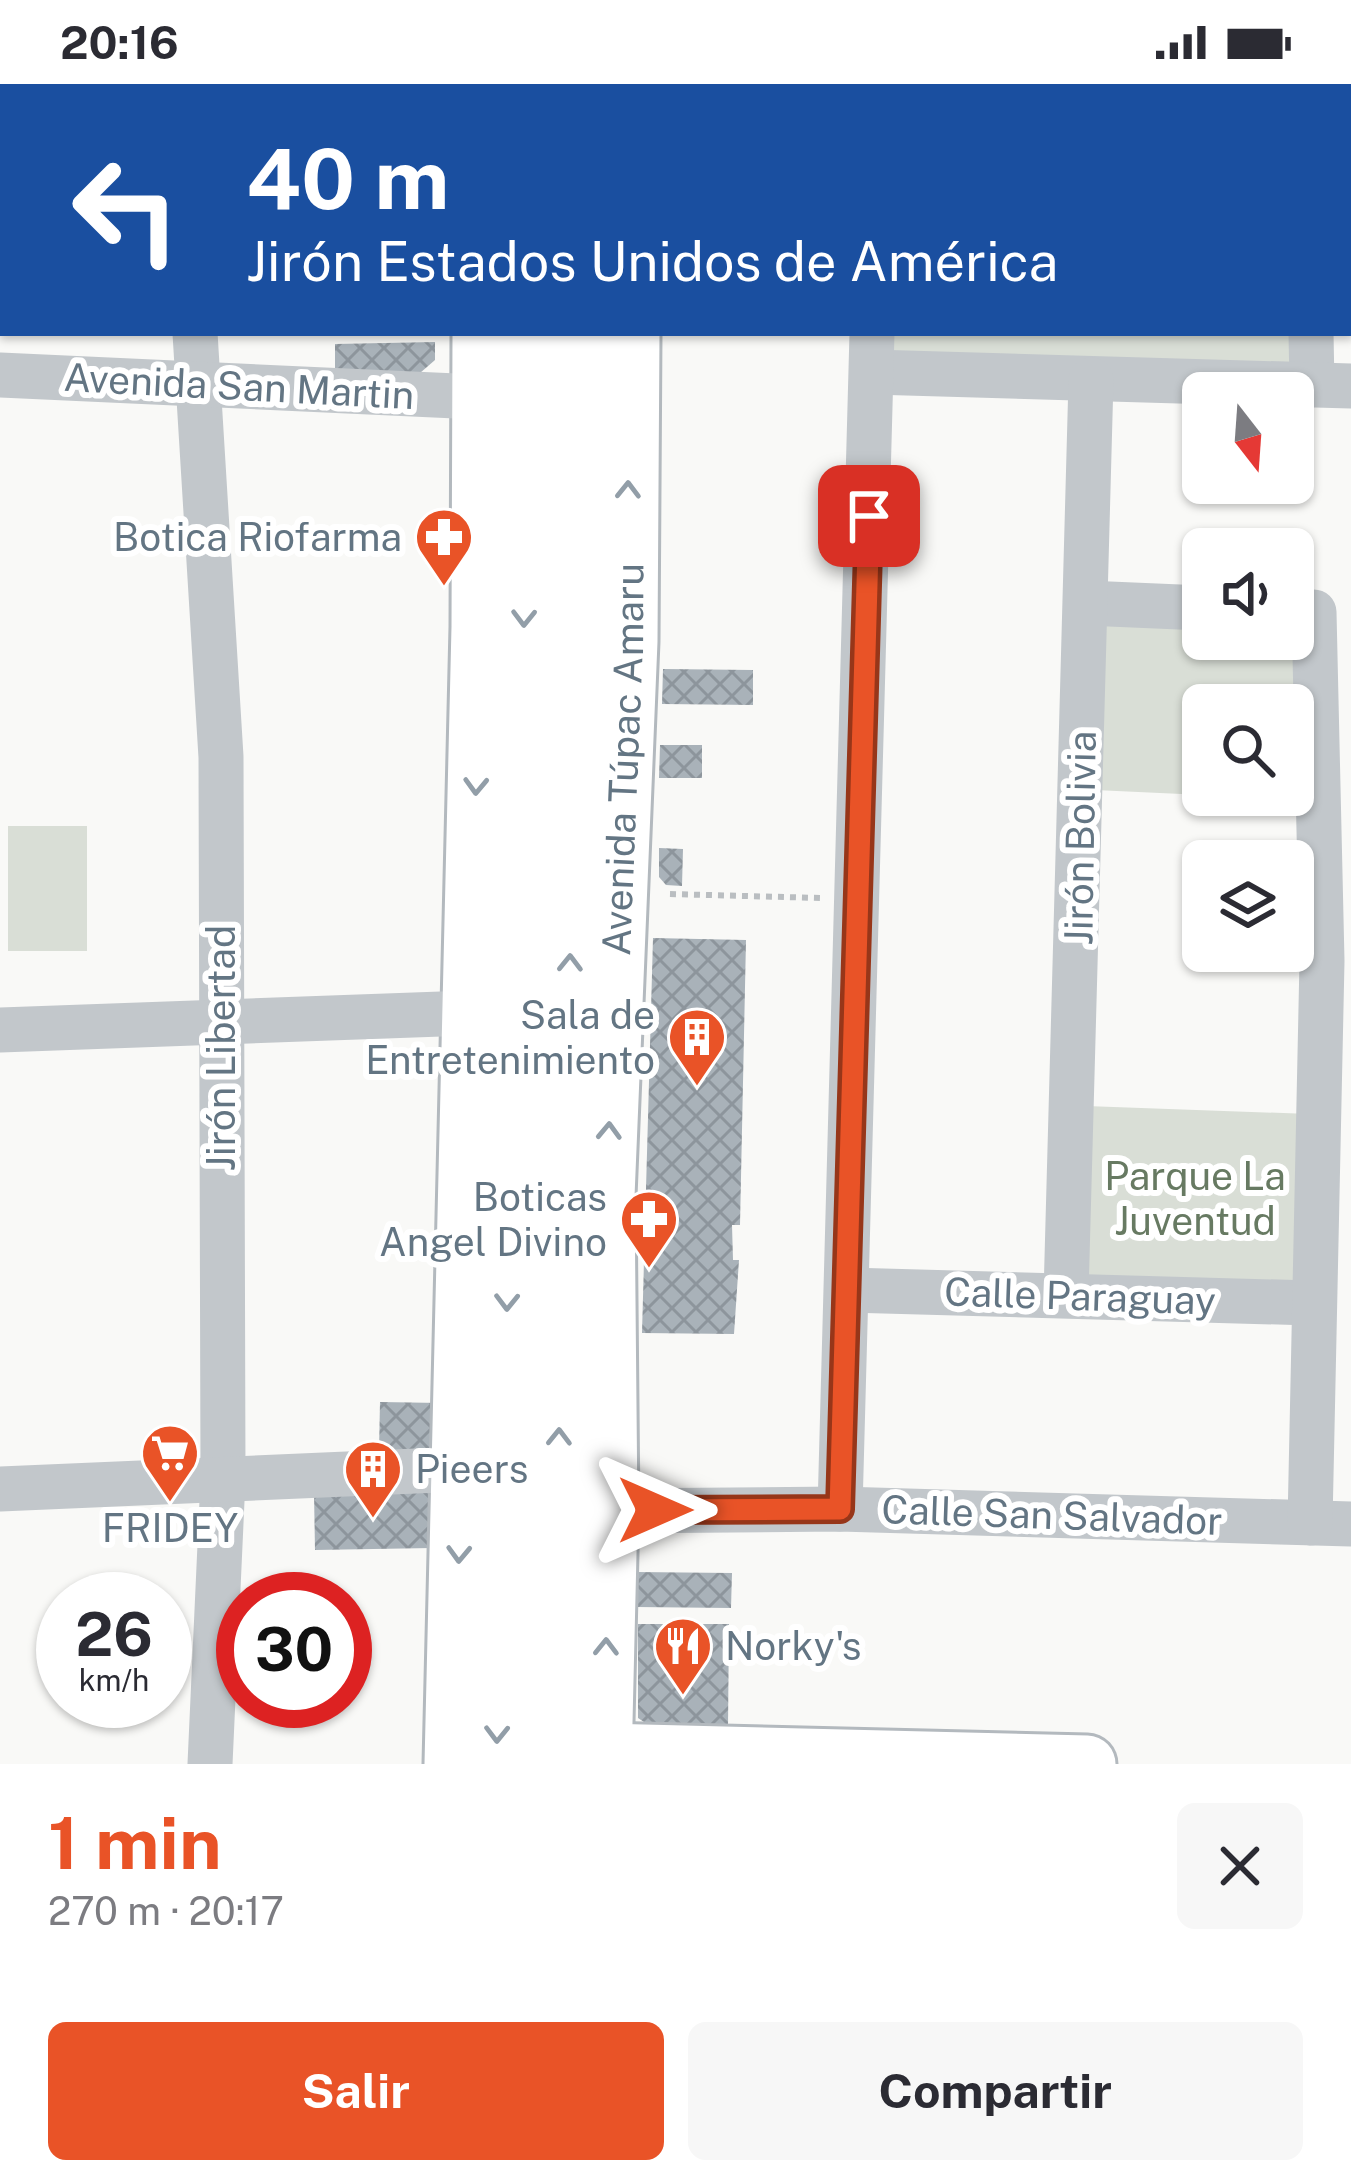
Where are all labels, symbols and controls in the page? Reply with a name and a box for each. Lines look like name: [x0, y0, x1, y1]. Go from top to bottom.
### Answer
text: 20:16: [60, 16, 179, 69]
text: 40 m: [246, 129, 449, 228]
icon: left: [48, 132, 204, 288]
text: Jirón Estados Unidos de América: [246, 230, 1058, 293]
street label: Avenida San Martin: [63, 354, 415, 418]
north arrow: [1182, 372, 1314, 504]
map controls: [1182, 372, 1314, 972]
pin: [818, 465, 920, 567]
one-way arrow: [614, 480, 640, 499]
icon: arrive: [836, 483, 902, 549]
pharmacy icon: Botica Riofarma: [413, 506, 475, 588]
place label: Botica Riofarma: [113, 514, 402, 560]
button: sound: [1182, 528, 1314, 660]
street label: Avenida Túpac Amaru: [593, 563, 653, 957]
one-way arrow: [512, 609, 538, 628]
button: search: [1182, 684, 1314, 816]
street label: Jirón Bolivia: [1055, 730, 1105, 946]
one-way arrow: [463, 777, 489, 796]
button: layers: [1182, 840, 1314, 972]
street label: Jirón Libertad: [198, 925, 244, 1171]
one-way arrow: [556, 953, 582, 972]
place label: Sala de Entretenimiento: [365, 992, 655, 1083]
building icon: Sala de Entretenimiento: [666, 1006, 728, 1088]
one-way arrow: [596, 1121, 622, 1140]
park label: Parque La Juventud: [1104, 1153, 1286, 1244]
place label: Boticas Angel Divino: [379, 1174, 607, 1265]
pharmacy icon: Boticas Angel Divino: [618, 1188, 680, 1270]
street label: Calle Paraguay: [943, 1268, 1217, 1324]
one-way arrow: [495, 1293, 521, 1312]
supermarket icon: FRIDEY: [139, 1422, 201, 1504]
one-way arrow: [545, 1427, 571, 1446]
building icon: Pieers: [342, 1438, 404, 1520]
place label: Pieers: [415, 1446, 529, 1492]
position arrow: [592, 1447, 718, 1573]
street label: Calle San Salvador: [881, 1486, 1223, 1544]
place label: FRIDEY: [102, 1505, 238, 1551]
one-way arrow: [447, 1545, 473, 1564]
speed limit sign: 30: [216, 1572, 372, 1728]
text: 26: [75, 1599, 153, 1670]
restaurant icon: Norky's: [652, 1615, 714, 1697]
place label: Norky's: [725, 1623, 862, 1669]
one-way arrow: [592, 1637, 618, 1656]
text: km/h: [79, 1662, 149, 1698]
one-way arrow: [484, 1725, 510, 1744]
text: 1 min: [48, 1801, 222, 1885]
button: close: [1177, 1803, 1303, 1929]
text: 270 m · 20:17: [48, 1888, 284, 1934]
button: Salir: [48, 2022, 664, 2160]
button: Compartir: [688, 2022, 1303, 2160]

